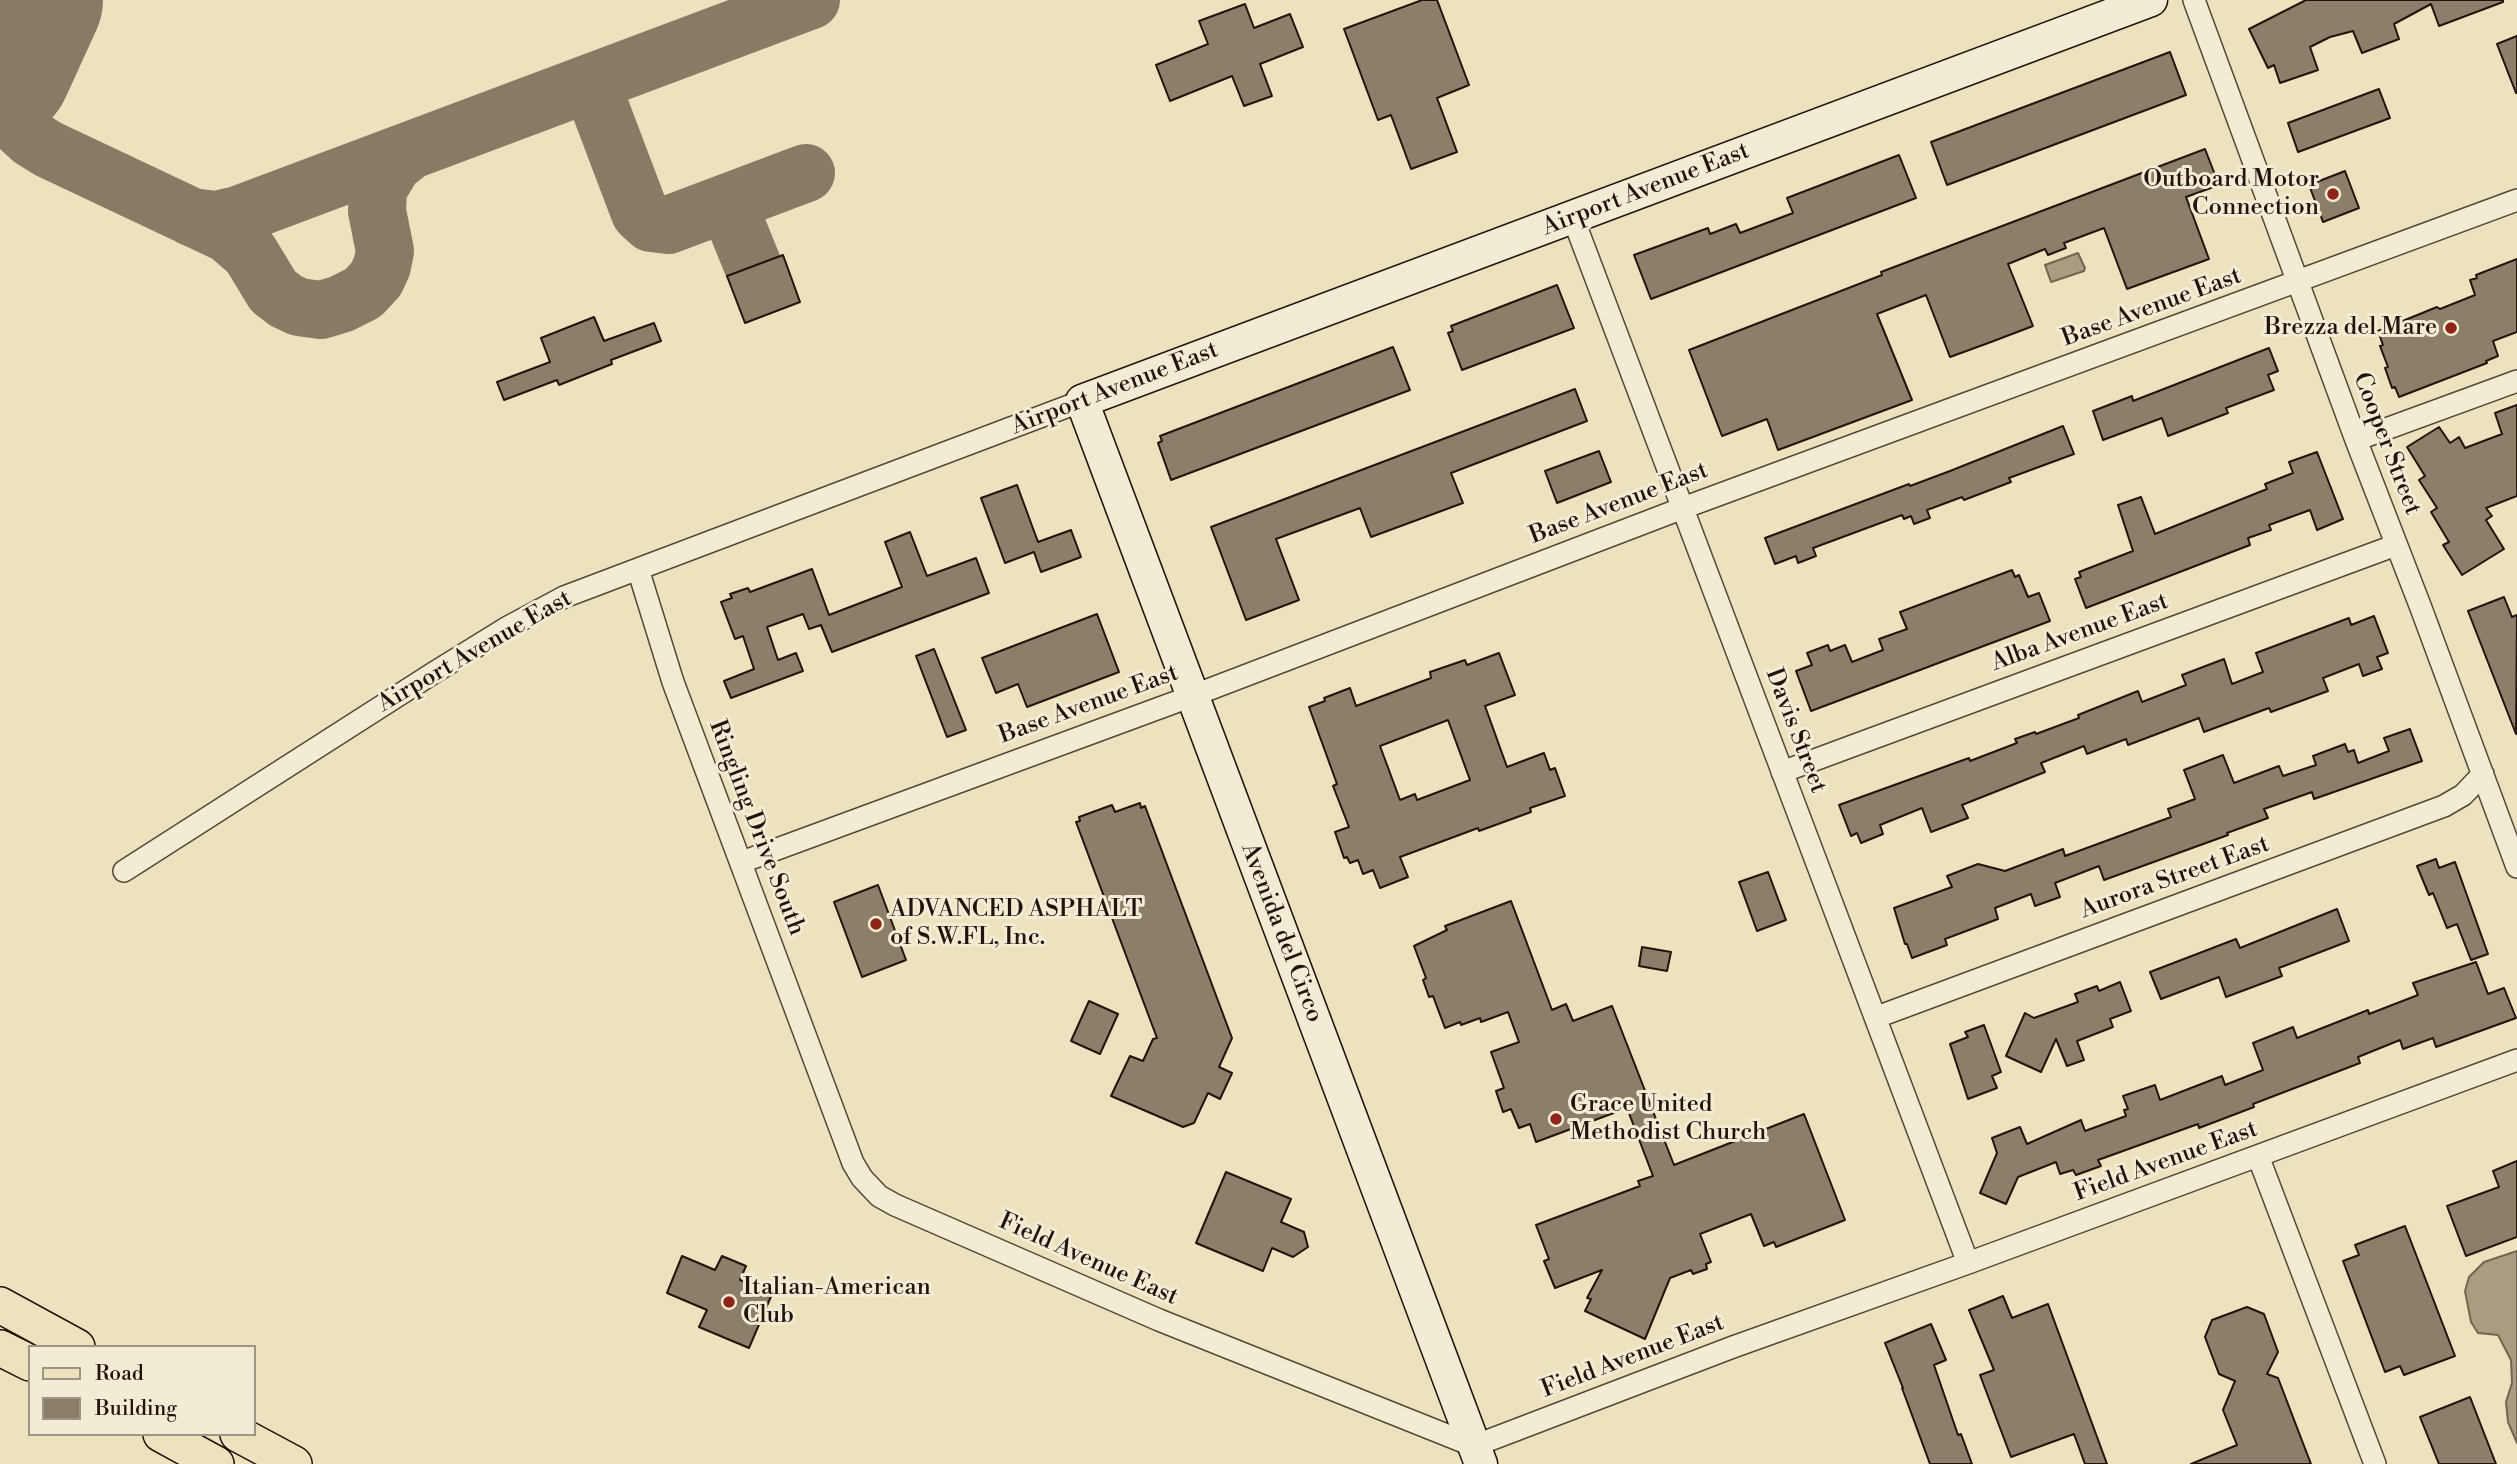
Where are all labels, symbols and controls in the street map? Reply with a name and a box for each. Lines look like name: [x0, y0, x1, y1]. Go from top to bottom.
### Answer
street label: Airport Avenue East: [1539, 137, 1753, 243]
place label: Outboard Motor Connection: [2143, 166, 2319, 222]
marker: Outboard Motor Connection: [2325, 186, 2341, 202]
street label: Base Avenue East: [2058, 262, 2246, 354]
place label: Brezza del Mare: [2264, 314, 2437, 342]
marker: Brezza del Mare: [2443, 320, 2459, 336]
street label: Airport Avenue East: [1008, 336, 1222, 442]
street label: Cooper Street: [2346, 369, 2426, 519]
street label: Base Avenue East: [1526, 457, 1712, 551]
street label: Airport Avenue East: [373, 585, 577, 719]
street label: Alba Avenue East: [1988, 588, 2172, 678]
street label: Base Avenue East: [995, 659, 1183, 751]
street label: Davis Street: [1758, 665, 1832, 797]
street label: Ringling Drive South: [702, 716, 810, 940]
street label: Aurora Street East: [2077, 830, 2273, 926]
street label: Avenida del Circo: [1234, 839, 1328, 1027]
place label: ADVANCED ASPHALT of S.W.FL, Inc.: [890, 896, 1142, 952]
marker: ADVANCED ASPHALT of S.W.FL, Inc.: [868, 916, 884, 932]
place label: Grace United Methodist Church: [1570, 1091, 1766, 1147]
marker: Grace United Methodist Church: [1548, 1111, 1564, 1127]
street label: Field Avenue East: [2070, 1115, 2262, 1209]
street label: Field Avenue East: [994, 1208, 1182, 1312]
place label: Italian-American Club: [743, 1274, 931, 1330]
marker: Italian-American Club: [721, 1294, 737, 1310]
street label: Field Avenue East: [1538, 1309, 1728, 1405]
legend: [28, 1345, 256, 1436]
text: Road: [95, 1361, 144, 1387]
text: Building: [95, 1396, 177, 1422]

